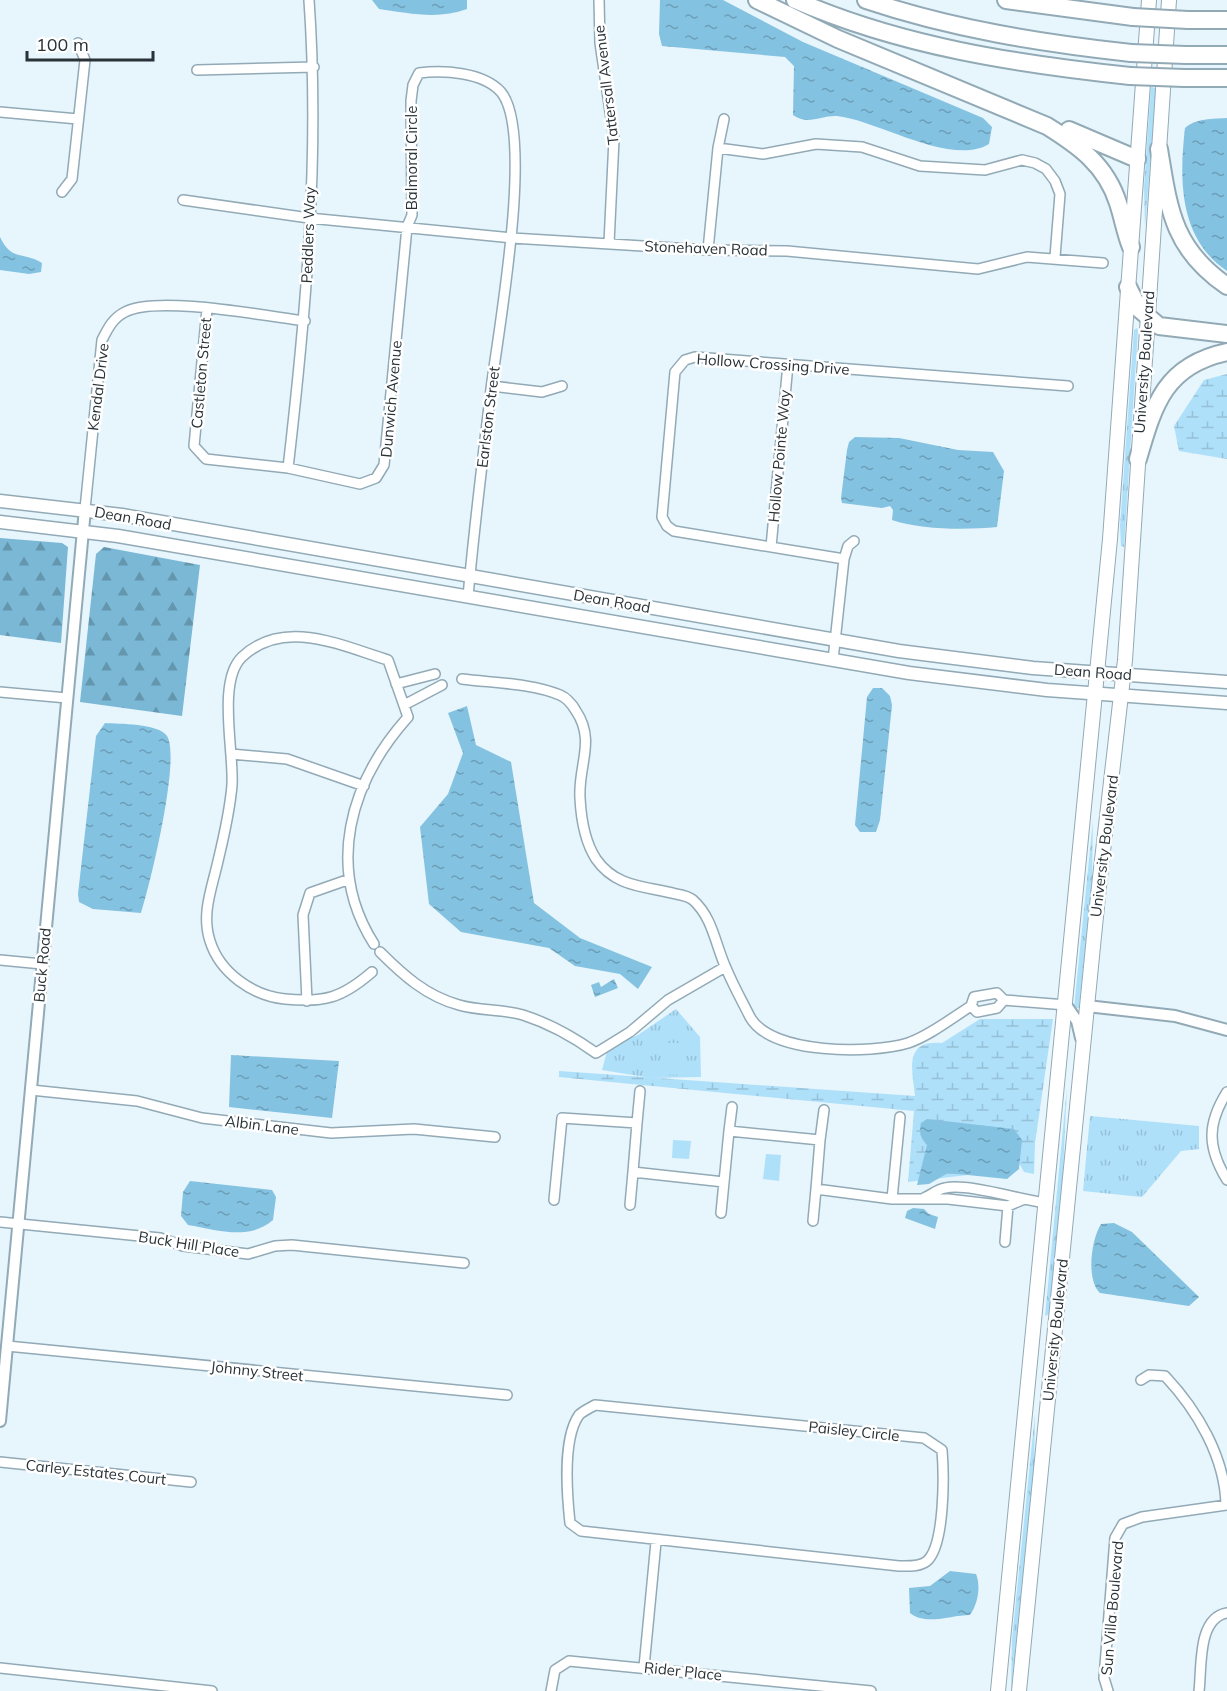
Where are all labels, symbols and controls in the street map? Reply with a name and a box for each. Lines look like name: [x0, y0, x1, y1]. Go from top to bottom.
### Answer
scale bar: [27, 24, 153, 62]
street label: Tattersall Avenue: [589, 24, 623, 146]
text: 100 m: [36, 33, 89, 56]
street label: Balmoral Circle: [402, 106, 421, 210]
street label: Peddlers Way: [297, 186, 319, 284]
street label: Stonehaven Road: [644, 236, 768, 260]
street label: University Boulevard: [1130, 290, 1158, 434]
street label: Castleton Street: [187, 317, 215, 429]
street label: Dunwich Avenue: [376, 340, 406, 458]
street label: Kendal Drive: [83, 342, 113, 432]
street label: Hollow Crossing Drive: [696, 349, 850, 379]
street label: Earlston Street: [472, 365, 504, 469]
street label: Hollow Pointe Way: [764, 389, 794, 523]
street label: Dean Road: [93, 502, 173, 534]
street label: Dean Road: [572, 585, 652, 617]
street label: Dean Road: [1054, 660, 1132, 684]
street label: University Boulevard: [1086, 774, 1122, 918]
street label: Buck Road: [29, 927, 55, 1003]
street label: Albin Lane: [224, 1111, 300, 1139]
street label: Buck Hill Place: [137, 1227, 241, 1261]
street label: University Boulevard: [1038, 1258, 1072, 1402]
street label: Johnny Street: [210, 1357, 304, 1385]
street label: Paisley Circle: [808, 1417, 900, 1445]
street label: Carley Estates Court: [25, 1455, 167, 1489]
street label: Sun Villa Boulevard: [1097, 1540, 1127, 1676]
street label: Rider Place: [643, 1657, 723, 1685]

